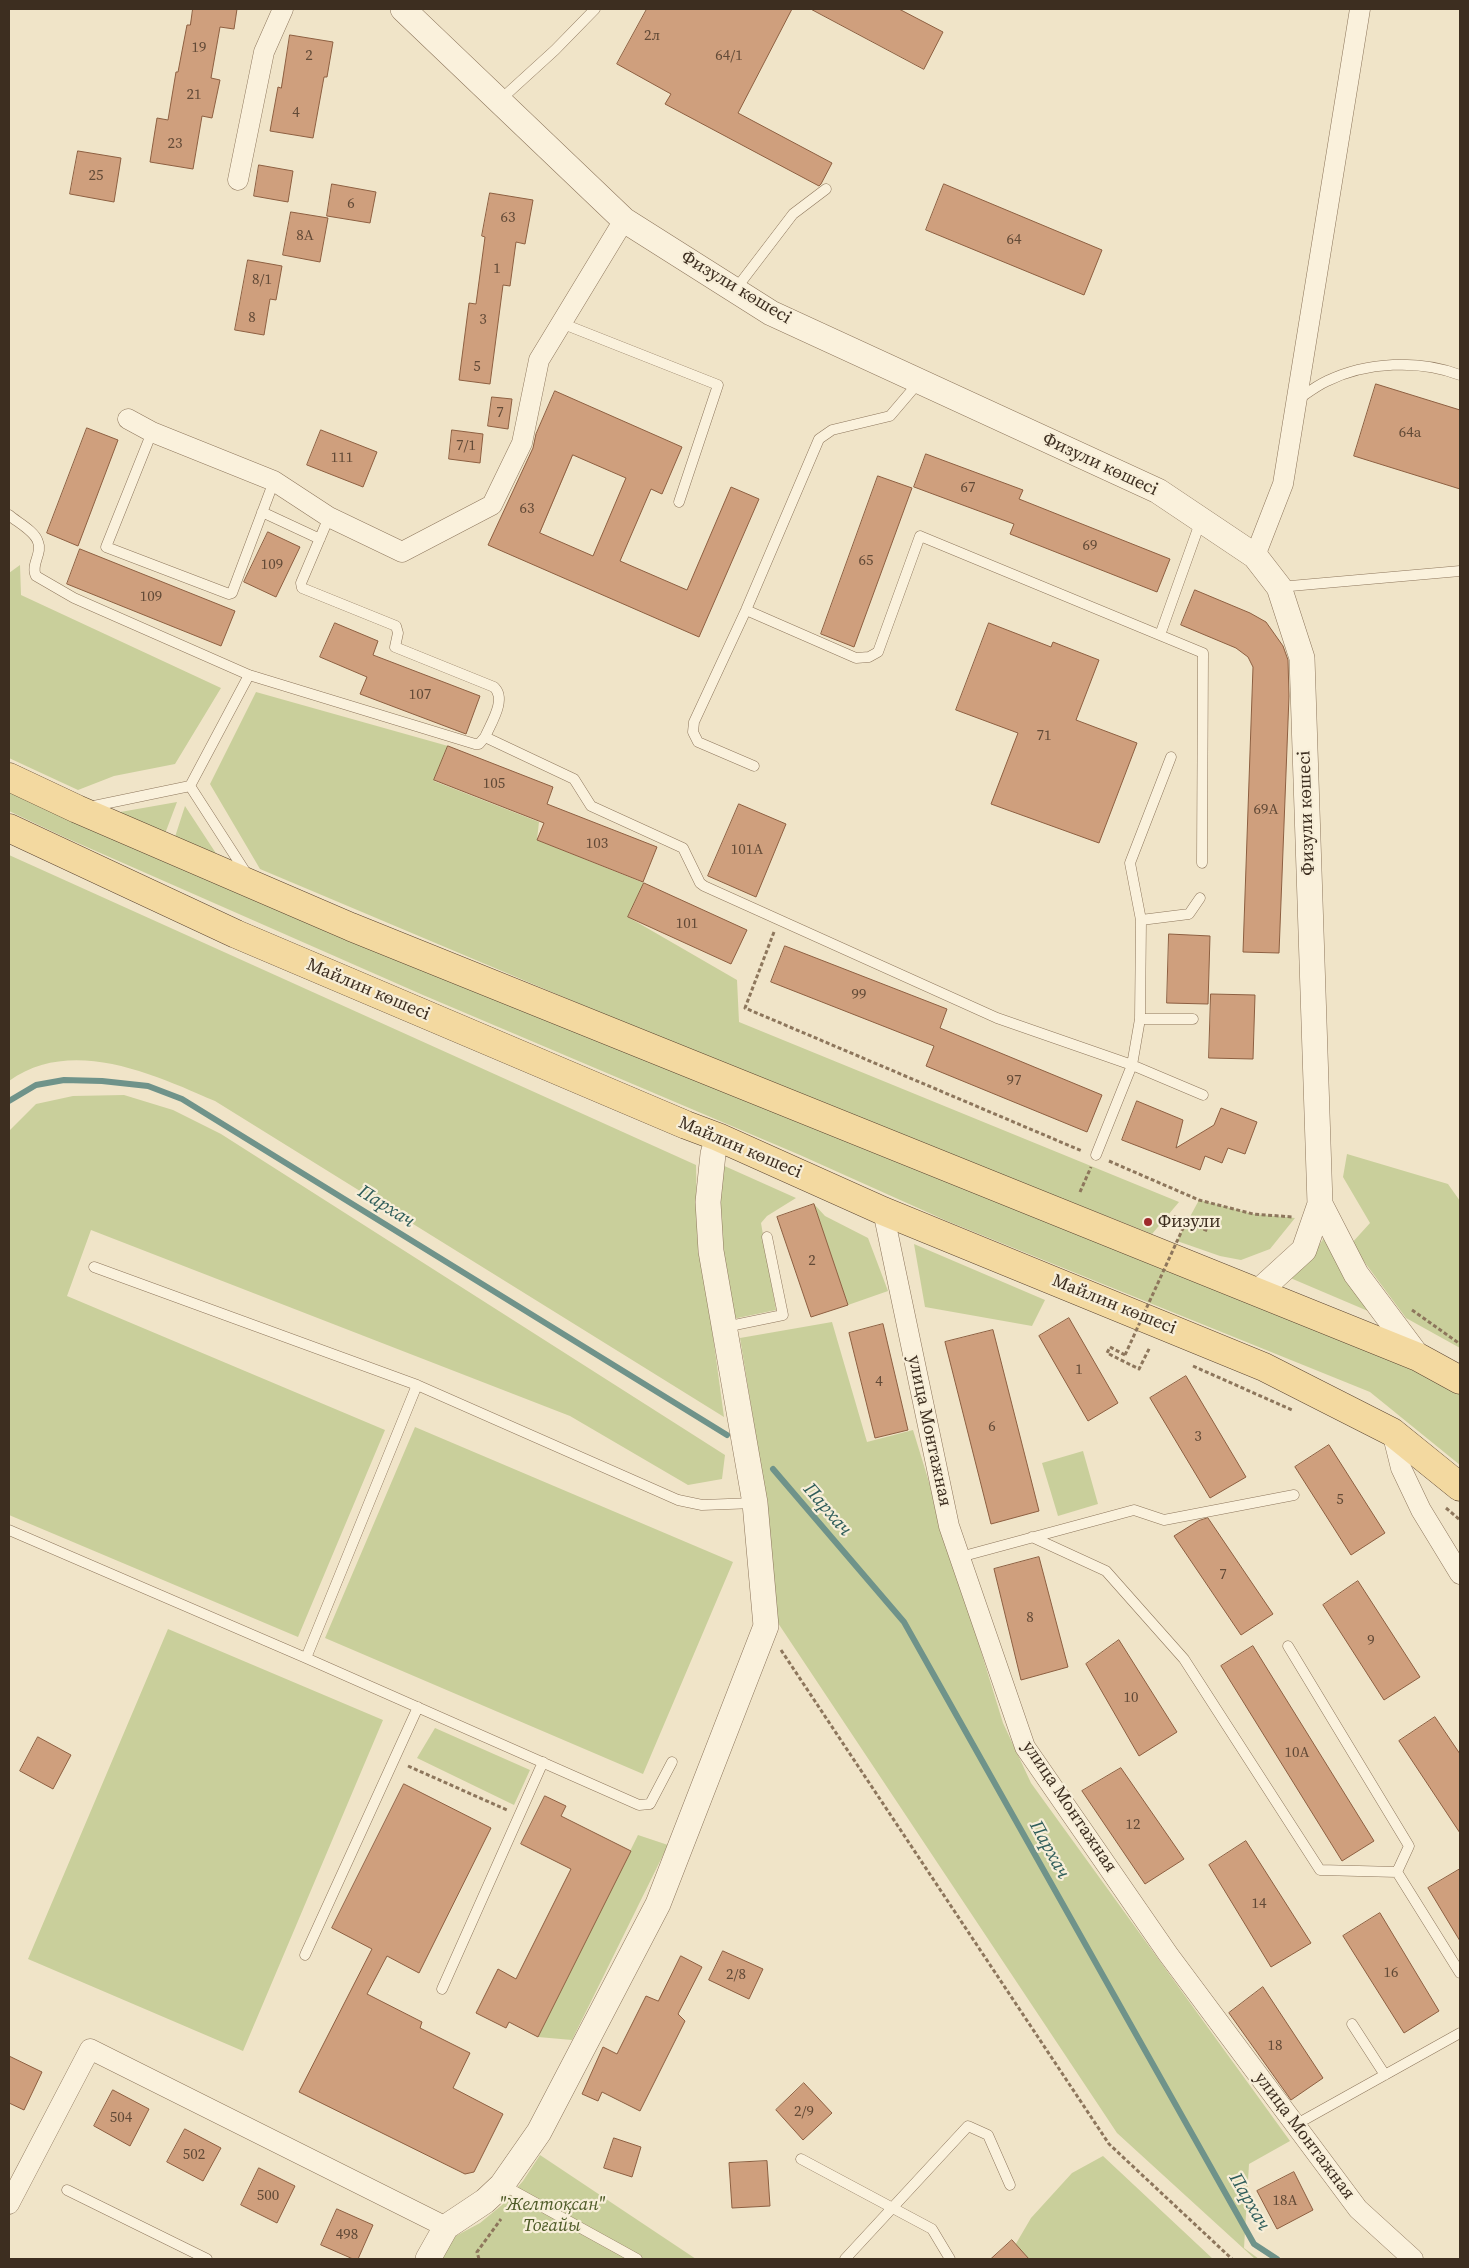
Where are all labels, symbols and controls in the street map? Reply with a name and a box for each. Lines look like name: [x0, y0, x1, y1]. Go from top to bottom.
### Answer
house number: 2л: [644, 27, 660, 45]
house number: 19: [192, 39, 206, 57]
house number: 2: [305, 47, 313, 65]
house number: 64/1: [715, 47, 743, 65]
house number: 21: [187, 86, 201, 104]
house number: 4: [292, 104, 300, 122]
house number: 23: [168, 135, 182, 153]
house number: 25: [89, 167, 103, 185]
house number: 6: [347, 195, 355, 213]
house number: 63: [501, 209, 515, 227]
house number: 8А: [296, 227, 314, 245]
house number: 64: [1007, 231, 1021, 249]
street label: Физули көшесі: [677, 247, 795, 329]
house number: 1: [493, 260, 501, 278]
house number: 8/1: [252, 271, 272, 289]
house number: 8: [248, 309, 256, 327]
house number: 3: [479, 311, 487, 329]
house number: 5: [473, 358, 481, 376]
house number: 7: [496, 404, 504, 422]
house number: 64а: [1399, 424, 1421, 442]
street label: Физули көшесі: [1039, 429, 1161, 501]
house number: 7/1: [456, 437, 476, 455]
house number: 111: [331, 449, 353, 467]
house number: 67: [961, 479, 975, 497]
house number: 63: [520, 500, 534, 518]
house number: 69: [1083, 537, 1097, 555]
house number: 65: [859, 552, 873, 570]
house number: 109: [261, 556, 283, 574]
house number: 109: [140, 588, 162, 606]
house number: 107: [409, 686, 431, 704]
house number: 71: [1037, 727, 1051, 745]
street label: Физули көшесі: [1294, 750, 1320, 876]
house number: 105: [483, 775, 505, 793]
house number: 69А: [1254, 801, 1278, 819]
house number: 103: [586, 835, 608, 853]
house number: 101А: [731, 841, 763, 859]
house number: 101: [676, 915, 698, 933]
street label: Майлин көшесі: [303, 954, 433, 1026]
house number: 99: [852, 986, 866, 1004]
house number: 97: [1007, 1072, 1021, 1090]
street label: Майлин көшесі: [675, 1112, 805, 1184]
water label: Пархач: [353, 1181, 419, 1233]
place label: Физули: [1158, 1211, 1221, 1233]
marker: Физули: [1142, 1216, 1154, 1228]
house number: 2: [808, 1252, 816, 1270]
street label: Майлин көшесі: [1049, 1270, 1179, 1340]
street label: улица Монтажная: [902, 1353, 956, 1509]
house number: 1: [1075, 1361, 1083, 1379]
house number: 4: [875, 1373, 883, 1391]
house number: 6: [988, 1418, 996, 1436]
house number: 3: [1194, 1428, 1202, 1446]
water label: Пархач: [798, 1479, 856, 1541]
house number: 5: [1336, 1491, 1344, 1509]
house number: 7: [1219, 1566, 1227, 1584]
house number: 8: [1026, 1609, 1034, 1627]
house number: 9: [1367, 1632, 1375, 1650]
house number: 10: [1124, 1689, 1138, 1707]
street label: улица Монтажная: [1017, 1737, 1121, 1877]
house number: 10А: [1285, 1744, 1309, 1762]
house number: 12: [1126, 1816, 1140, 1834]
water label: Пархач: [1024, 1817, 1074, 1883]
house number: 14: [1252, 1895, 1266, 1913]
house number: 16: [1384, 1964, 1398, 1982]
house number: 2/8: [726, 1966, 746, 1984]
house number: 18: [1268, 2037, 1282, 2055]
street label: улица Монтажная: [1249, 2068, 1359, 2204]
house number: 2/9: [794, 2103, 814, 2121]
house number: 504: [110, 2109, 132, 2127]
house number: 502: [183, 2146, 205, 2164]
water label: Пархач: [1223, 2169, 1275, 2235]
house number: 500: [257, 2187, 279, 2205]
house number: 18А: [1273, 2192, 1297, 2210]
park label: "Желтоқсан" Тоғайы: [499, 2194, 605, 2236]
house number: 498: [336, 2226, 358, 2244]

